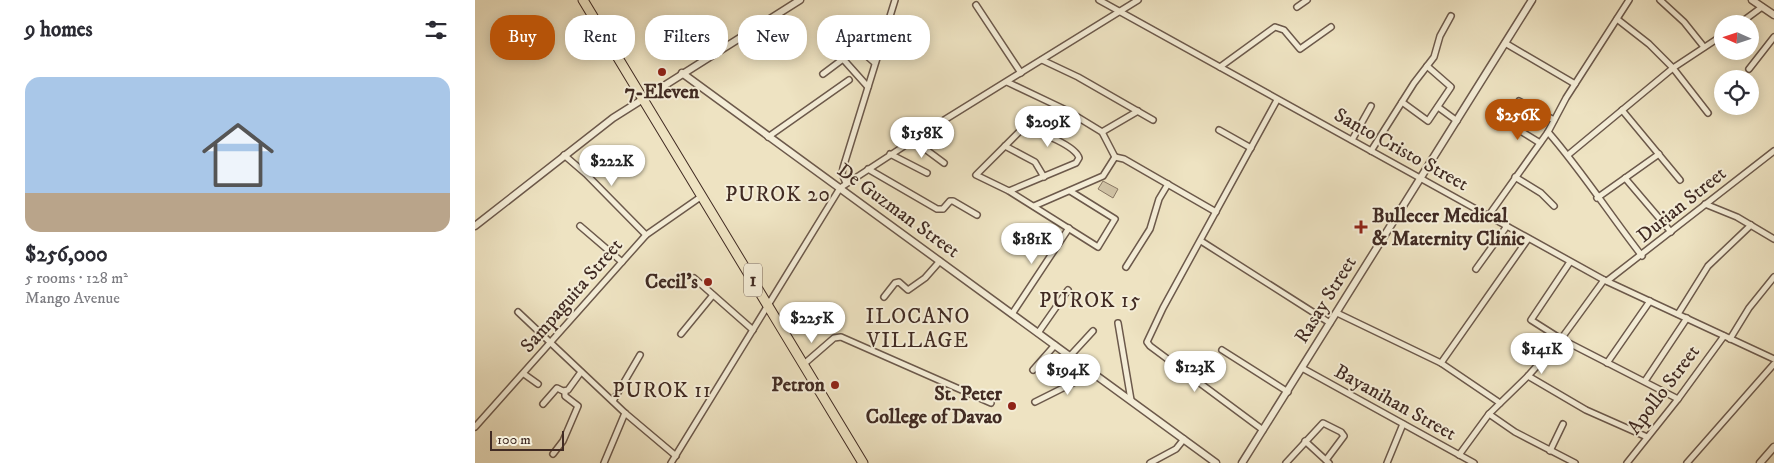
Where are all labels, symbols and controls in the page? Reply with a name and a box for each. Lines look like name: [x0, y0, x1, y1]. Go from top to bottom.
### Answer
chip: Buy: [490, 15, 555, 60]
chip: Rent: [565, 15, 635, 60]
chip: Filters: [645, 15, 728, 60]
chip: New: [738, 15, 807, 60]
chip: Apartment: [817, 15, 930, 60]
north arrow: [1714, 15, 1759, 60]
map controls: [1714, 15, 1759, 115]
icon: filters: [422, 16, 450, 44]
text: 9 homes: [25, 17, 93, 43]
marker: 7-Eleven: [656, 66, 668, 78]
button: locate: [1714, 70, 1759, 115]
place label: 7-Eleven: [625, 80, 700, 105]
pin: $256K: [1483, 98, 1553, 141]
street label: Santo Cristo Street: [1329, 103, 1473, 197]
text: $256K: [1496, 105, 1540, 125]
pin: $209K: [1013, 106, 1083, 148]
icon: home: [193, 110, 283, 200]
text: $209K: [1026, 112, 1070, 132]
pin: $158K: [887, 116, 957, 159]
text: $158K: [901, 123, 943, 143]
pin: $222K: [577, 144, 647, 187]
text: $222K: [590, 151, 634, 171]
street label: De Guzman Street: [832, 158, 964, 264]
street label: Durian Street: [1632, 161, 1732, 249]
district label: PUROK 20: [725, 182, 831, 208]
place label: Bullecer Medical & Maternity Clinic: [1372, 204, 1525, 252]
marker: Bullecer Medical & Maternity Clinic: [1354, 220, 1368, 234]
pin: $181K: [997, 222, 1067, 265]
text: $181K: [1012, 229, 1052, 249]
street label: Sampaguita Street: [515, 234, 629, 358]
text: $256,000: [25, 242, 108, 268]
street label: Rasay Street: [1289, 252, 1363, 348]
road number: 1: [744, 264, 762, 296]
text: 5 rooms · 128 m²: [25, 268, 128, 288]
place label: Cecil's: [645, 270, 698, 295]
marker: Cecil's: [702, 276, 714, 288]
text: Mango Avenue: [25, 288, 120, 308]
district label: PUROK 15: [1039, 288, 1141, 314]
pin: $225K: [777, 302, 847, 344]
district label: ILOCANO VILLAGE: [866, 304, 970, 354]
text: $225K: [790, 308, 834, 328]
pin: $141K: [1507, 332, 1577, 375]
text: $141K: [1522, 339, 1562, 359]
street label: Apollo Street: [1622, 340, 1706, 440]
pin: $123K: [1160, 350, 1230, 393]
pin: $194K: [1033, 354, 1103, 396]
text: $123K: [1175, 357, 1215, 377]
street label: Bayanihan Street: [1330, 359, 1460, 447]
text: $194K: [1047, 360, 1090, 380]
place label: Petron: [771, 373, 826, 398]
district label: PUROK 11: [612, 378, 712, 404]
marker: Petron: [829, 379, 841, 391]
place label: St. Peter College of Davao: [866, 382, 1003, 430]
marker: St. Peter College of Davao: [1006, 400, 1018, 412]
scale bar: [490, 428, 564, 451]
text: 100 m: [497, 431, 531, 449]

